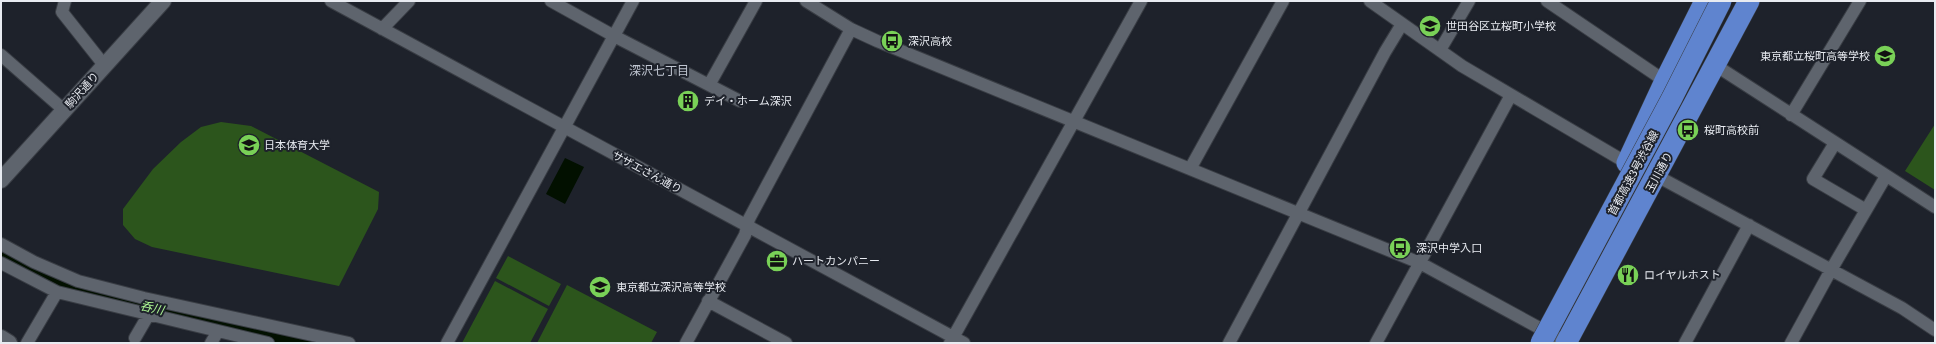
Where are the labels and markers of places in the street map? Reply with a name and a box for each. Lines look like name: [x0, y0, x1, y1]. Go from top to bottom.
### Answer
school or university icon: 世田谷区立桜町小学校: [1417, 13, 1443, 39]
place label: 世田谷区立桜町小学校: [1446, 17, 1556, 33]
bus stop icon: 深沢高校: [879, 28, 905, 54]
place label: 深沢高校: [908, 32, 952, 48]
school or university icon: 東京都立桜町高等学校: [1872, 43, 1898, 69]
place label: 東京都立桜町高等学校: [1760, 47, 1870, 63]
building icon: デイ・ホーム深沢: [675, 88, 701, 114]
place label: デイ・ホーム深沢: [704, 92, 792, 108]
bus stop icon: 桜町高校前: [1675, 117, 1701, 143]
place label: 桜町高校前: [1704, 121, 1759, 137]
school or university icon: 日本体育大学: [236, 132, 262, 158]
place label: 日本体育大学: [264, 136, 330, 152]
bus stop icon: 深沢中学入口: [1387, 235, 1413, 261]
place label: 深沢中学入口: [1416, 239, 1482, 255]
office icon: ハートカンパニー: [764, 248, 790, 274]
place label: ハートカンパニー: [792, 252, 880, 268]
restaurant icon: ロイヤルホスト: [1615, 262, 1641, 288]
place label: ロイヤルホスト: [1644, 266, 1721, 282]
school or university icon: 東京都立深沢高等学校: [587, 274, 613, 300]
place label: 東京都立深沢高等学校: [616, 278, 726, 294]

